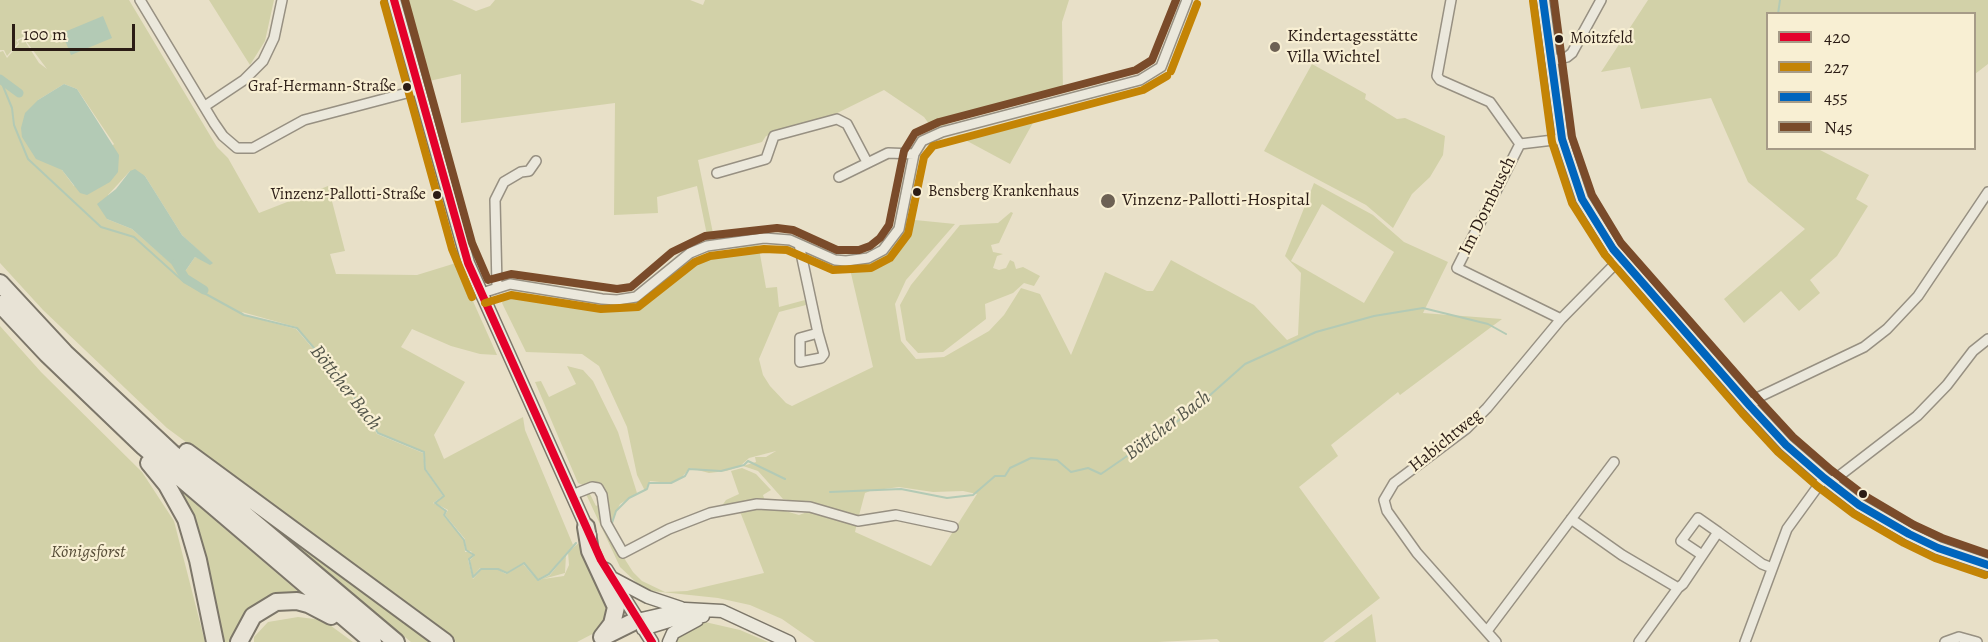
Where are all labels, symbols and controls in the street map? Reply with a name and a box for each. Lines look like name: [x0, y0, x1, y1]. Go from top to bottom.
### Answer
scale bar: [15, 12, 138, 50]
legend: [1766, 12, 1976, 150]
text: 100 m: [23, 22, 67, 46]
text: 420: [1824, 25, 1850, 49]
place label: Kindertagesstätte Villa Wichtel: [1287, 26, 1418, 68]
place label: Moitzfeld: [1570, 29, 1633, 49]
marker: Moitzfeld: [1553, 33, 1565, 45]
marker: Kindertagesstätte Villa Wichtel: [1268, 40, 1282, 54]
text: 227: [1824, 55, 1849, 79]
place label: Graf-Hermann-Straße: [248, 77, 396, 97]
marker: Graf-Hermann-Straße: [401, 81, 413, 93]
text: 455: [1824, 85, 1848, 109]
text: N45: [1824, 115, 1853, 139]
street label: Im Dornbusch: [1455, 153, 1521, 259]
place label: Bensberg Krankenhaus: [928, 182, 1079, 202]
place label: Vinzenz-Pallotti-Straße: [271, 185, 426, 205]
marker: Bensberg Krankenhaus: [911, 186, 923, 198]
marker: Vinzenz-Pallotti-Straße: [431, 189, 443, 201]
place label: Vinzenz-Pallotti-Hospital: [1122, 190, 1310, 212]
marker: Vinzenz-Pallotti-Hospital: [1099, 192, 1117, 210]
water label: Böttcher Bach: [304, 340, 386, 436]
water label: Böttcher Bach: [1120, 386, 1216, 466]
street label: Habichtweg: [1405, 405, 1487, 477]
unlabelled marker: [1857, 488, 1869, 500]
park label: Königsforst: [51, 542, 125, 564]

